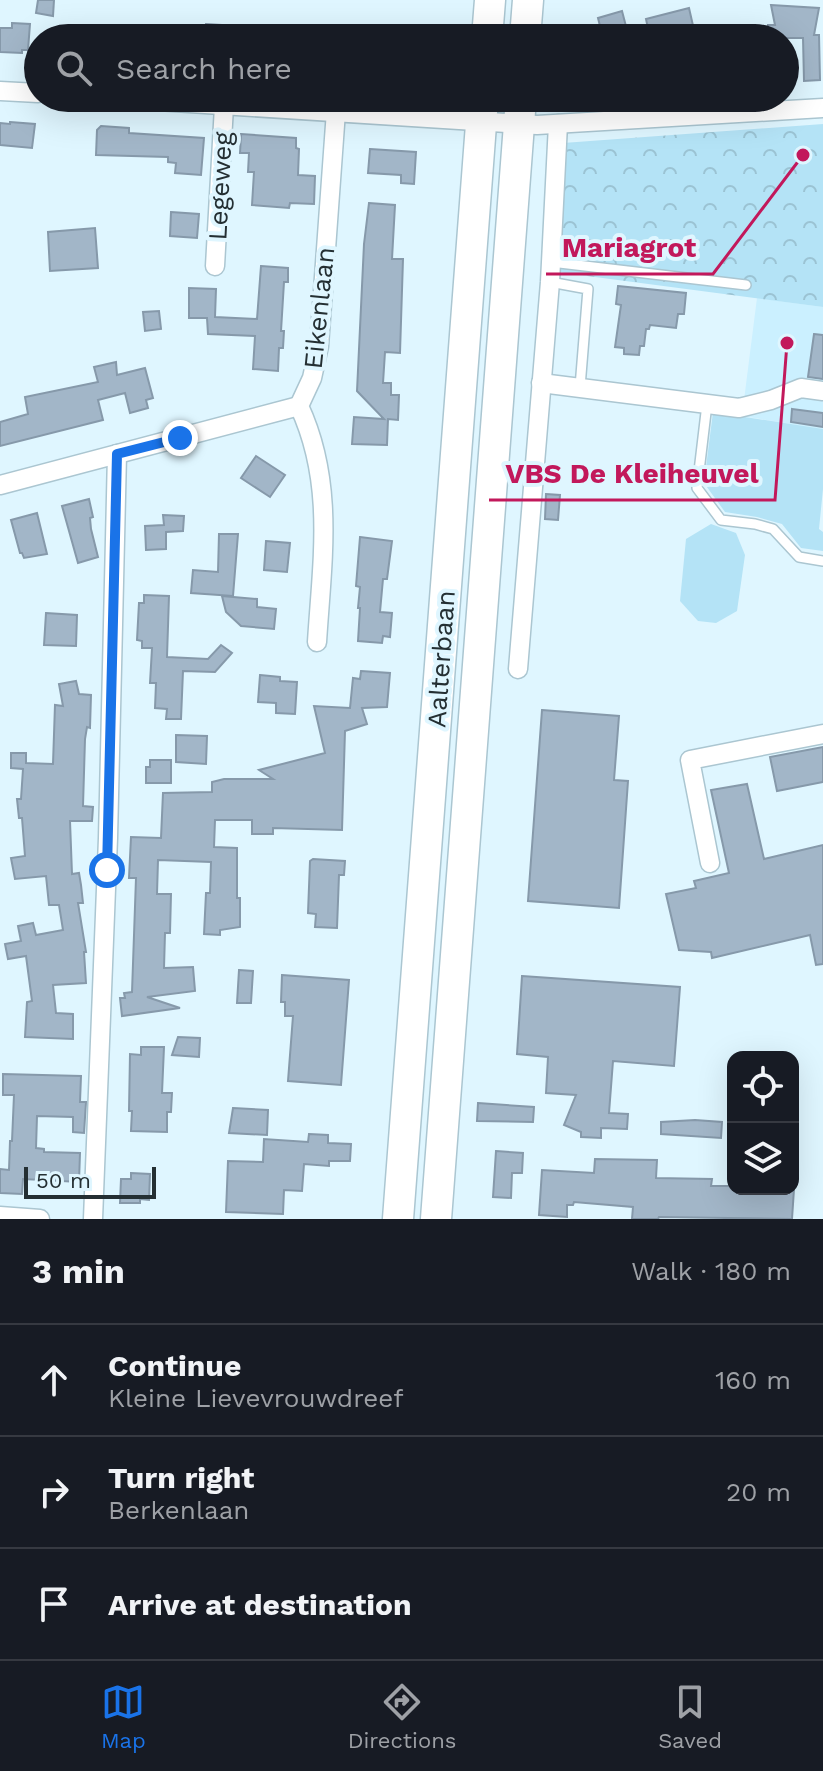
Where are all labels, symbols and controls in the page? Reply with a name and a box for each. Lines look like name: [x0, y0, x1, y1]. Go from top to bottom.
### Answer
search box: [24, 24, 799, 112]
icon: search: [52, 46, 96, 90]
text: Search here: [116, 51, 292, 86]
street label: Legeweg: [202, 131, 238, 241]
callout: Mariagrot: [546, 222, 713, 274]
text: Mariagrot: [562, 231, 696, 264]
street label: Eikenlaan: [298, 246, 340, 370]
route end: [162, 420, 198, 456]
callout: VBS De Kleiheuvel: [489, 448, 775, 500]
text: VBS De Kleiheuvel: [505, 457, 759, 490]
street label: Aalterbaan: [421, 589, 461, 729]
route start: [89, 852, 125, 888]
map controls: [727, 1051, 799, 1195]
button: locate: [727, 1051, 799, 1123]
button: layers: [727, 1123, 799, 1195]
scale bar: [24, 1163, 156, 1199]
text: 50 m: [36, 1168, 91, 1193]
text: 3 min: [32, 1251, 125, 1291]
text: Walk · 180 m: [631, 1256, 791, 1286]
text: Continue: [108, 1348, 241, 1383]
icon: ahead: [32, 1358, 76, 1402]
text: 160 m: [715, 1365, 791, 1395]
text: Kleine Lievevrouwdreef: [108, 1383, 403, 1413]
text: Turn right: [108, 1460, 254, 1495]
icon: right: [32, 1470, 76, 1514]
text: 20 m: [726, 1477, 791, 1507]
text: Berkenlaan: [108, 1495, 249, 1525]
icon: arrive: [32, 1582, 76, 1626]
text: Arrive at destination: [108, 1587, 412, 1622]
tab: Map: [101, 1680, 146, 1753]
tab: Directions: [348, 1680, 456, 1753]
tab: Saved: [658, 1680, 722, 1753]

